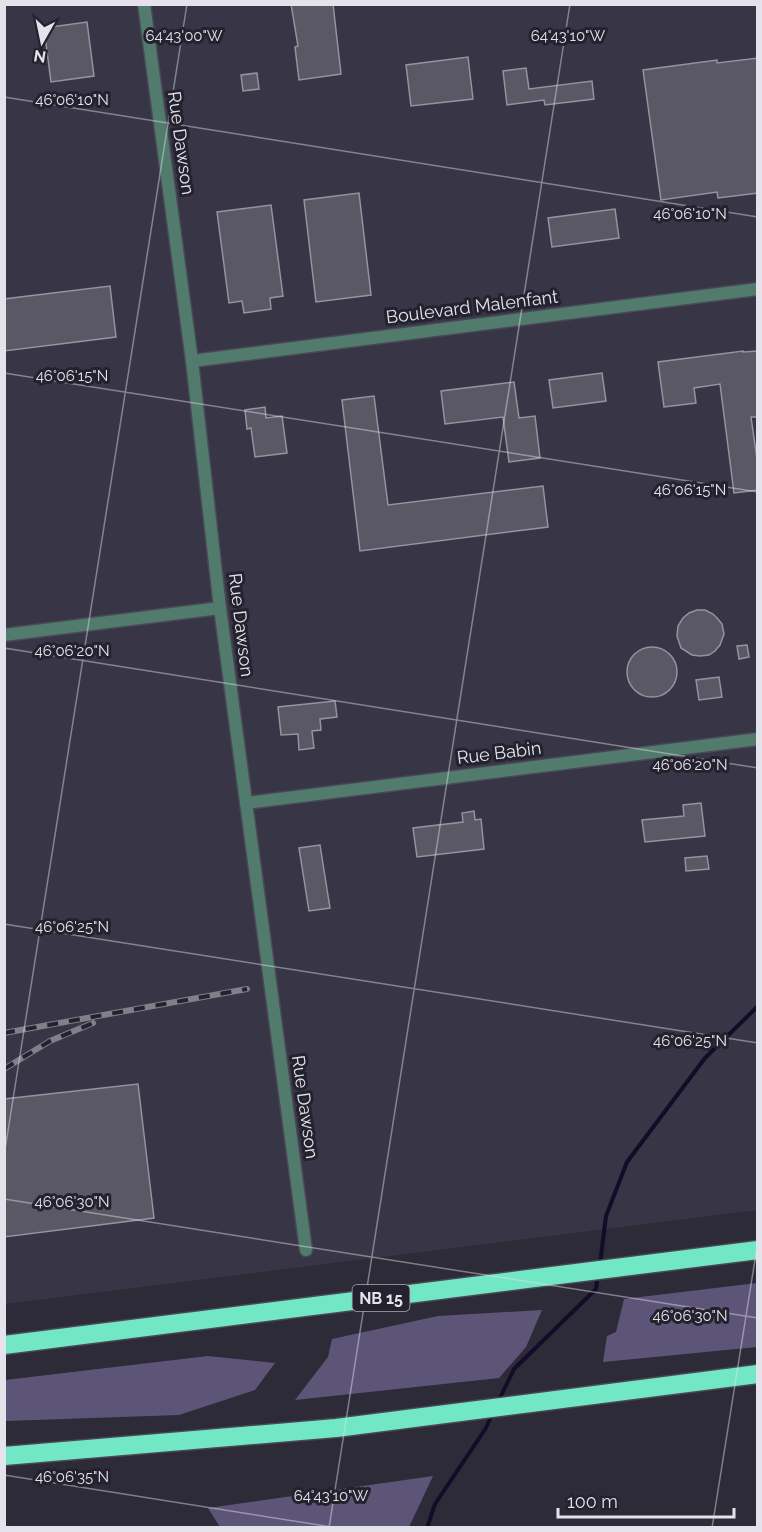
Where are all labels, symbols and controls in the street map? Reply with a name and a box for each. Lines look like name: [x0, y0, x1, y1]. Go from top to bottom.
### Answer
north arrow: [12, 12, 72, 72]
text: 64°43'00"W: [145, 27, 223, 45]
text: 64°43'10"W: [531, 27, 606, 45]
text: N: [32, 46, 47, 67]
street label: Rue Dawson: [164, 90, 199, 196]
text: 46°06'10"N: [35, 91, 109, 109]
text: 46°06'10"N: [653, 205, 727, 223]
street label: Boulevard Malenfant: [385, 286, 559, 327]
text: 46°06'15"N: [36, 367, 108, 385]
text: 46°06'15"N: [654, 481, 726, 499]
street label: Rue Dawson: [225, 572, 258, 678]
text: 46°06'20"N: [34, 642, 110, 660]
street label: Rue Babin: [456, 737, 542, 768]
text: 46°06'20"N: [652, 756, 728, 774]
text: 46°06'25"N: [35, 918, 109, 936]
text: 46°06'25"N: [653, 1032, 727, 1050]
street label: Rue Dawson: [288, 1054, 323, 1160]
text: 46°06'30"N: [34, 1193, 110, 1211]
road number: NB 15: [352, 1285, 410, 1311]
text: 46°06'30"N: [652, 1307, 728, 1325]
text: 46°06'35"N: [35, 1468, 109, 1486]
scale bar: [558, 1481, 734, 1519]
text: 64°43'10"W: [294, 1487, 369, 1505]
text: 100 m: [567, 1491, 618, 1512]

